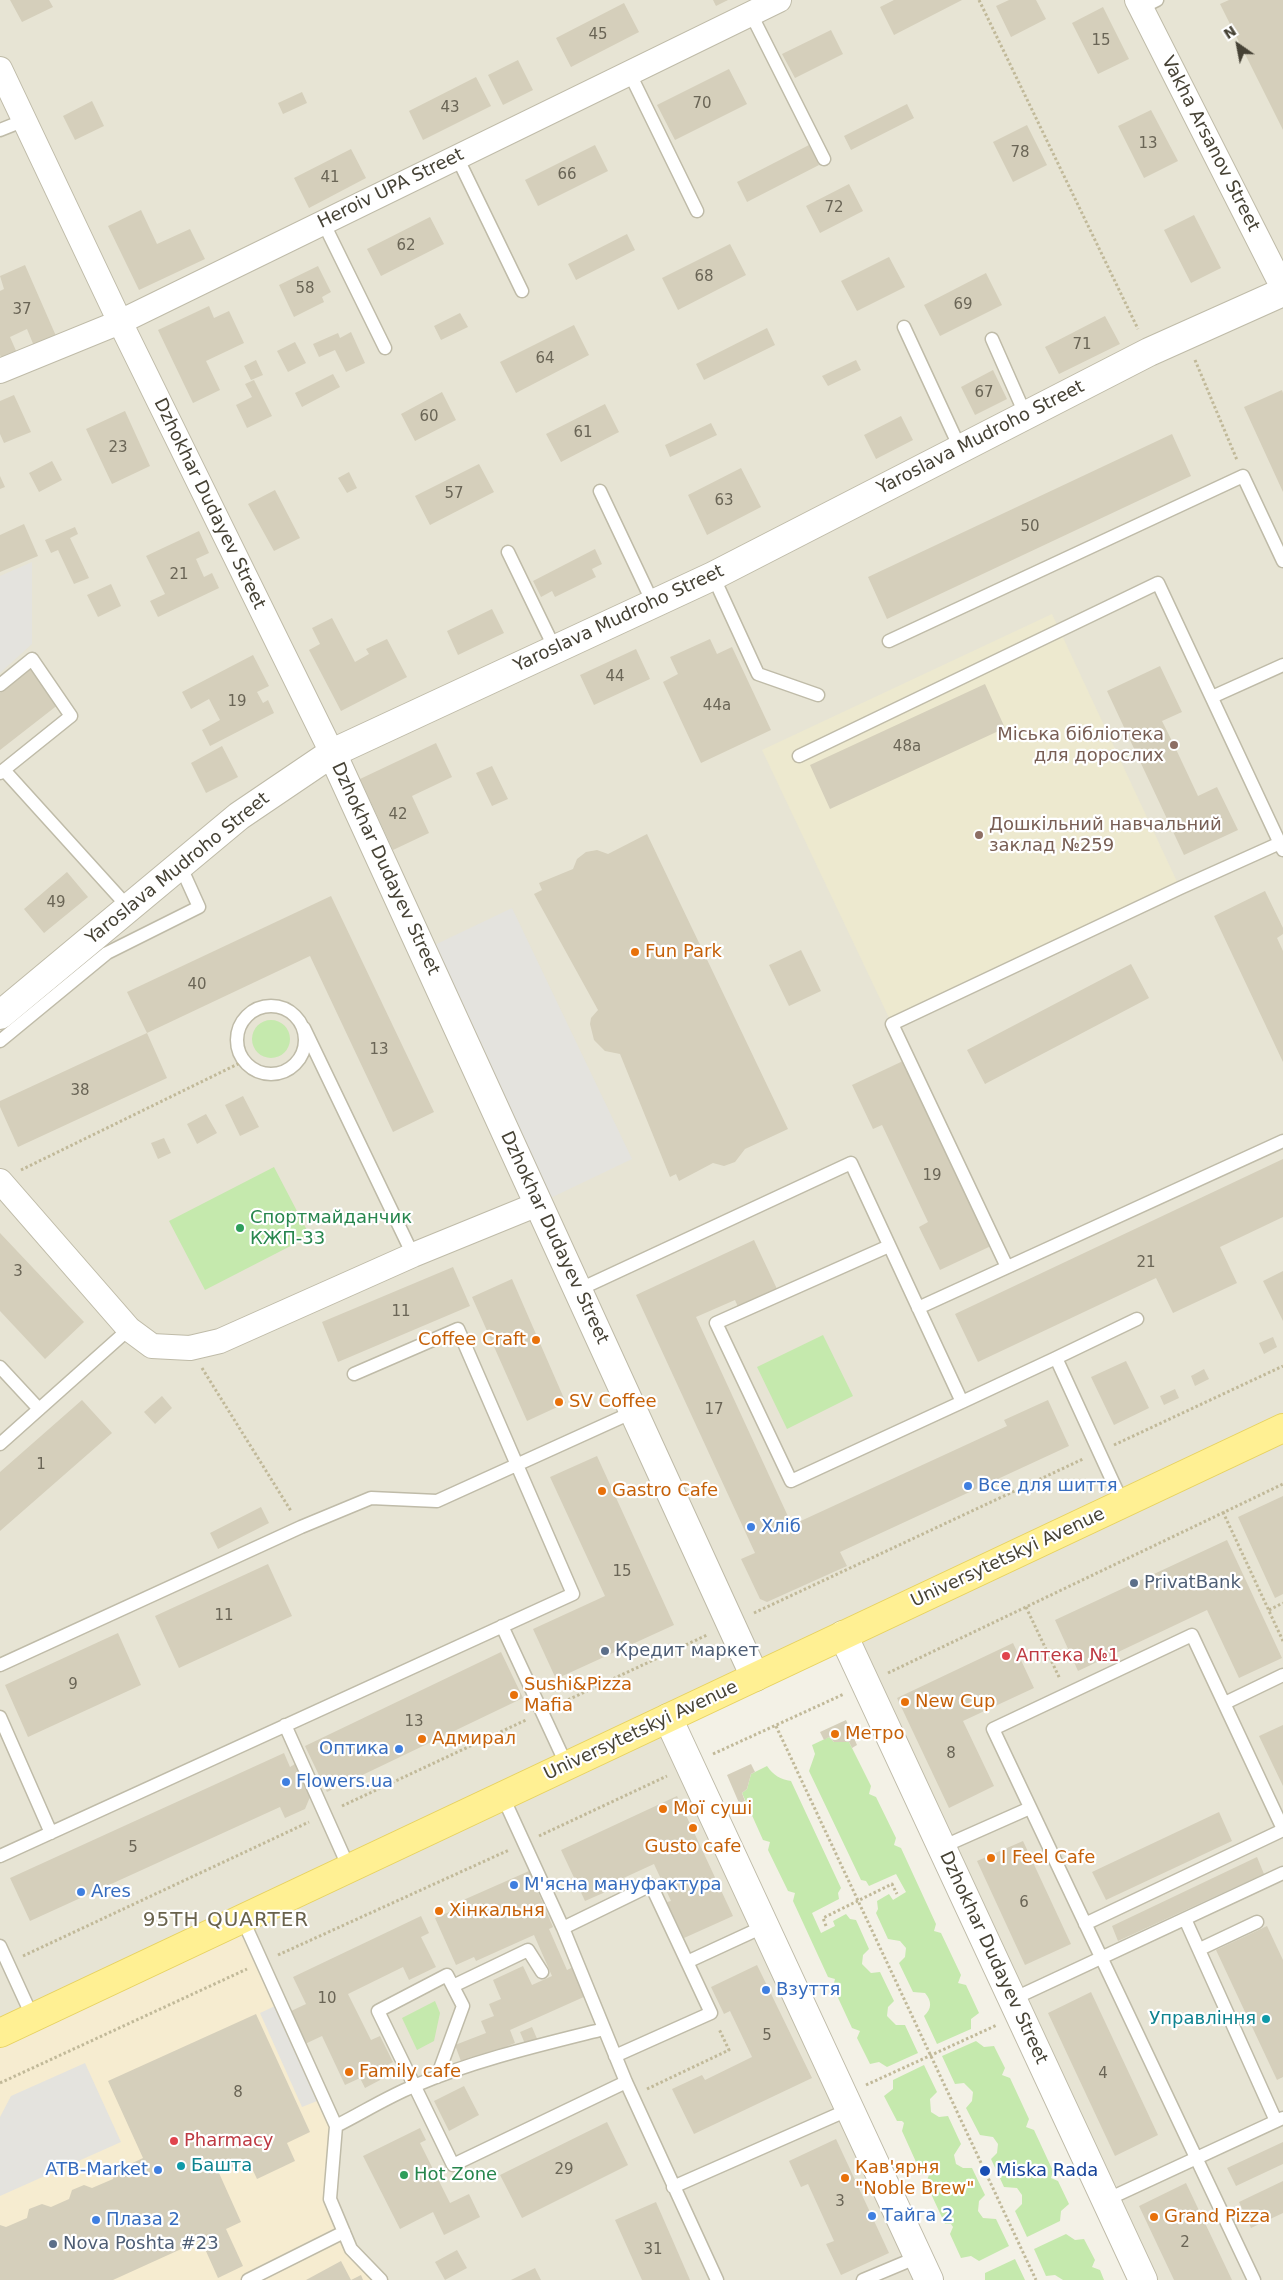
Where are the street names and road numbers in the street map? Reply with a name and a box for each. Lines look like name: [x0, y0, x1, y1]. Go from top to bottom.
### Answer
street label: Vakha Arsanov Street: [1156, 53, 1264, 235]
street label: Heroiv UPA Street: [315, 144, 467, 234]
street label: Yaroslava Mudroho Street: [874, 376, 1088, 500]
street label: Dzhokhar Dudayev Street: [148, 395, 270, 613]
street label: Yaroslava Mudroho Street: [510, 561, 728, 677]
street label: Dzhokhar Dudayev Street: [326, 759, 444, 979]
street label: Yaroslava Mudroho Street: [82, 788, 274, 950]
street label: Dzhokhar Dudayev Street: [495, 1128, 613, 1348]
street label: Universytetskyi Avenue: [908, 1504, 1108, 1612]
street label: Universytetskyi Avenue: [541, 1677, 741, 1785]
street label: Dzhokhar Dudayev Street: [934, 1848, 1052, 2068]

